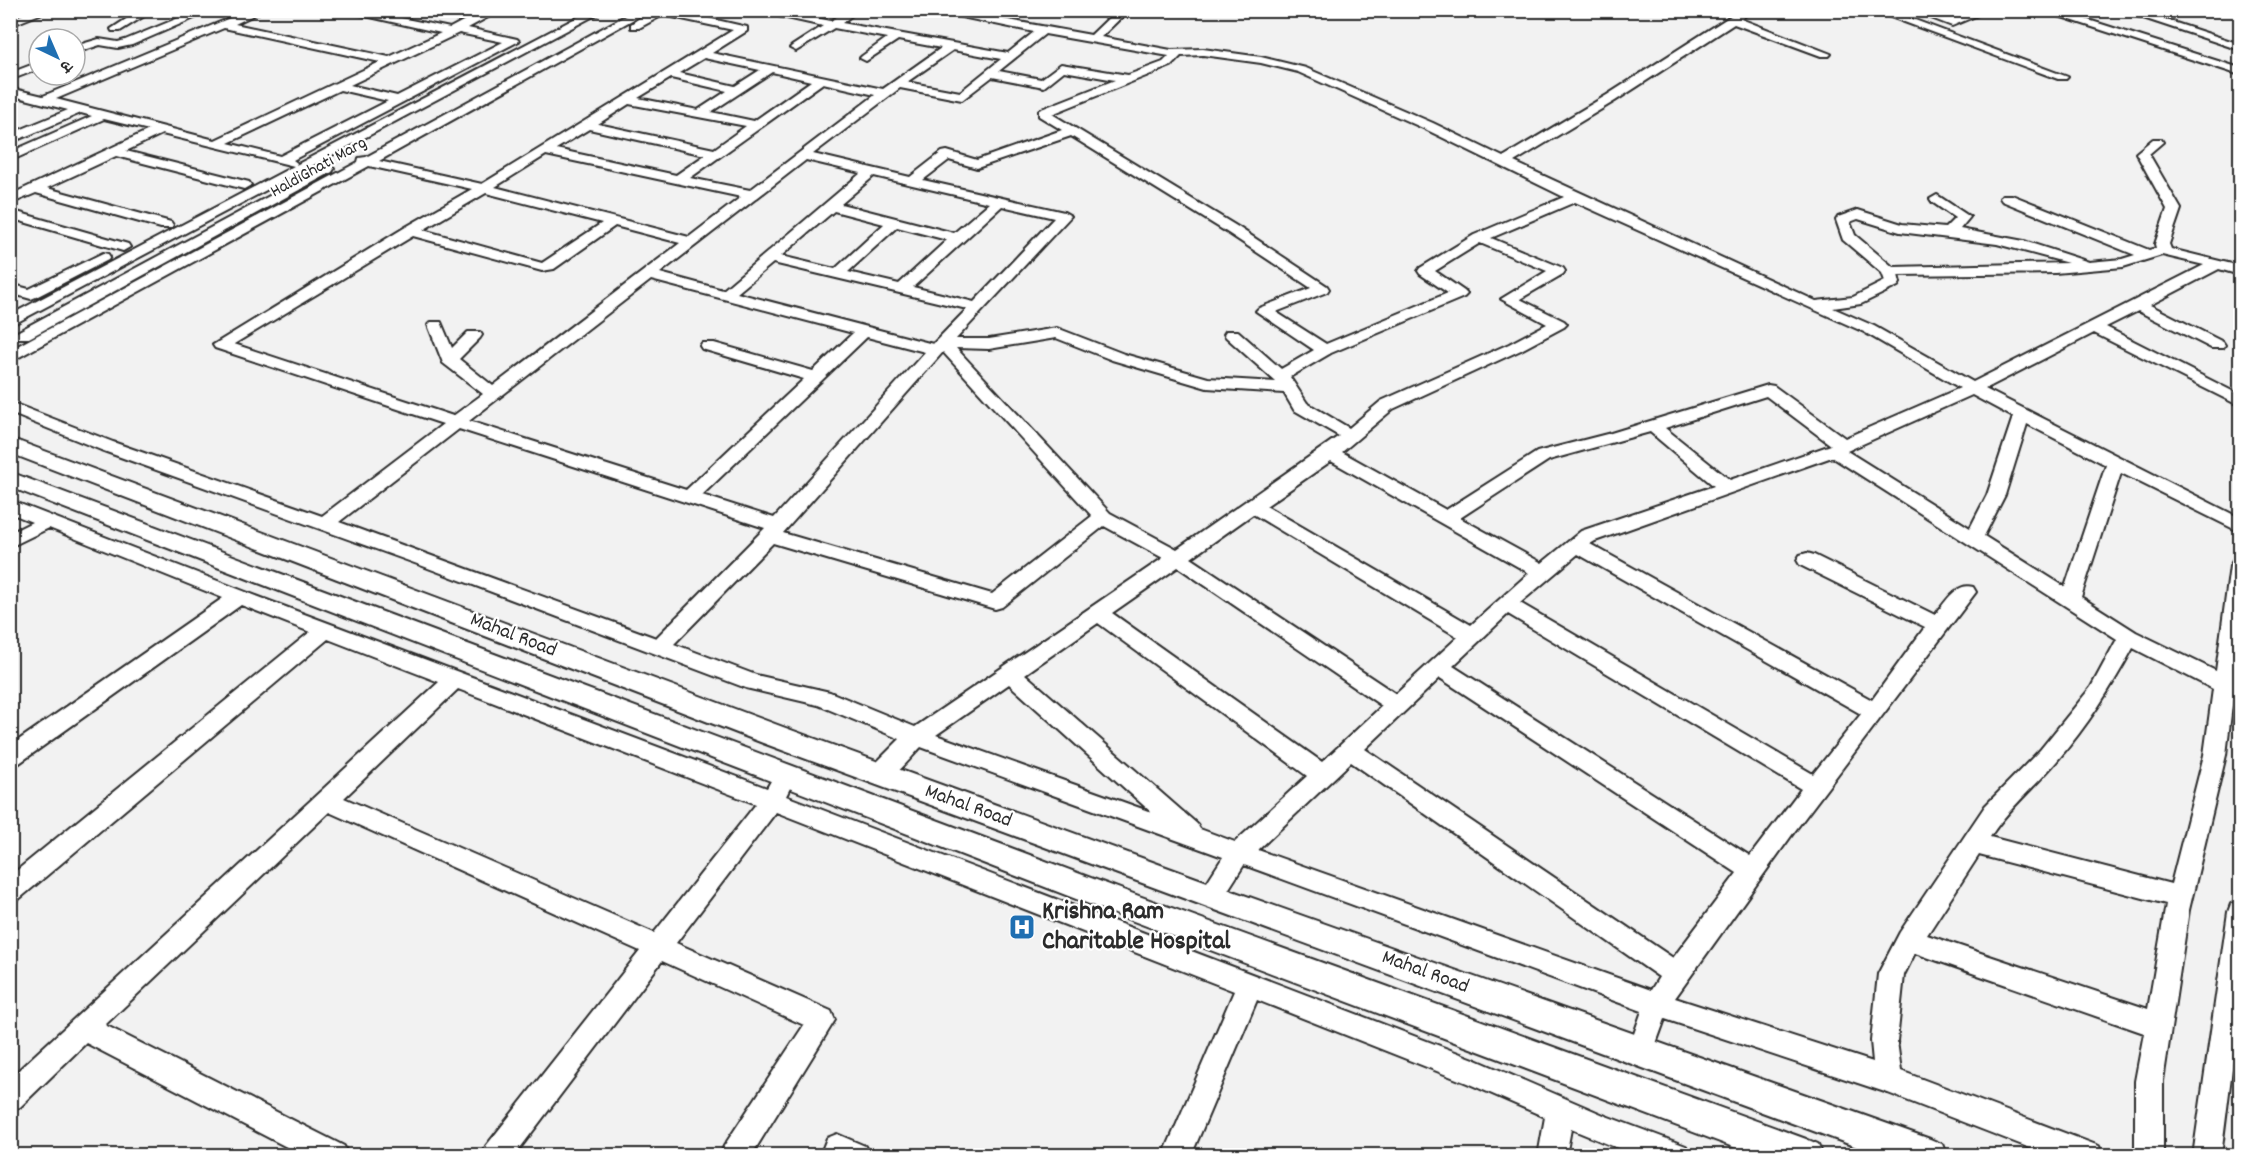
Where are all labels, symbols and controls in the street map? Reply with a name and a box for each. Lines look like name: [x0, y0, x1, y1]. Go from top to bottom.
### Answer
north arrow: [27, 27, 87, 87]
text: उ: [54, 54, 78, 78]
street label: HaldiGhati Marg: [266, 131, 372, 205]
street label: Mahal Road: [465, 606, 561, 666]
street label: Mahal Road: [920, 777, 1016, 837]
place label: Krishna Ram Charitable Hospital: [1042, 894, 1231, 961]
hospital icon: Krishna Ram Charitable Hospital: [1007, 912, 1037, 942]
street label: Mahal Road: [1377, 943, 1473, 1003]

